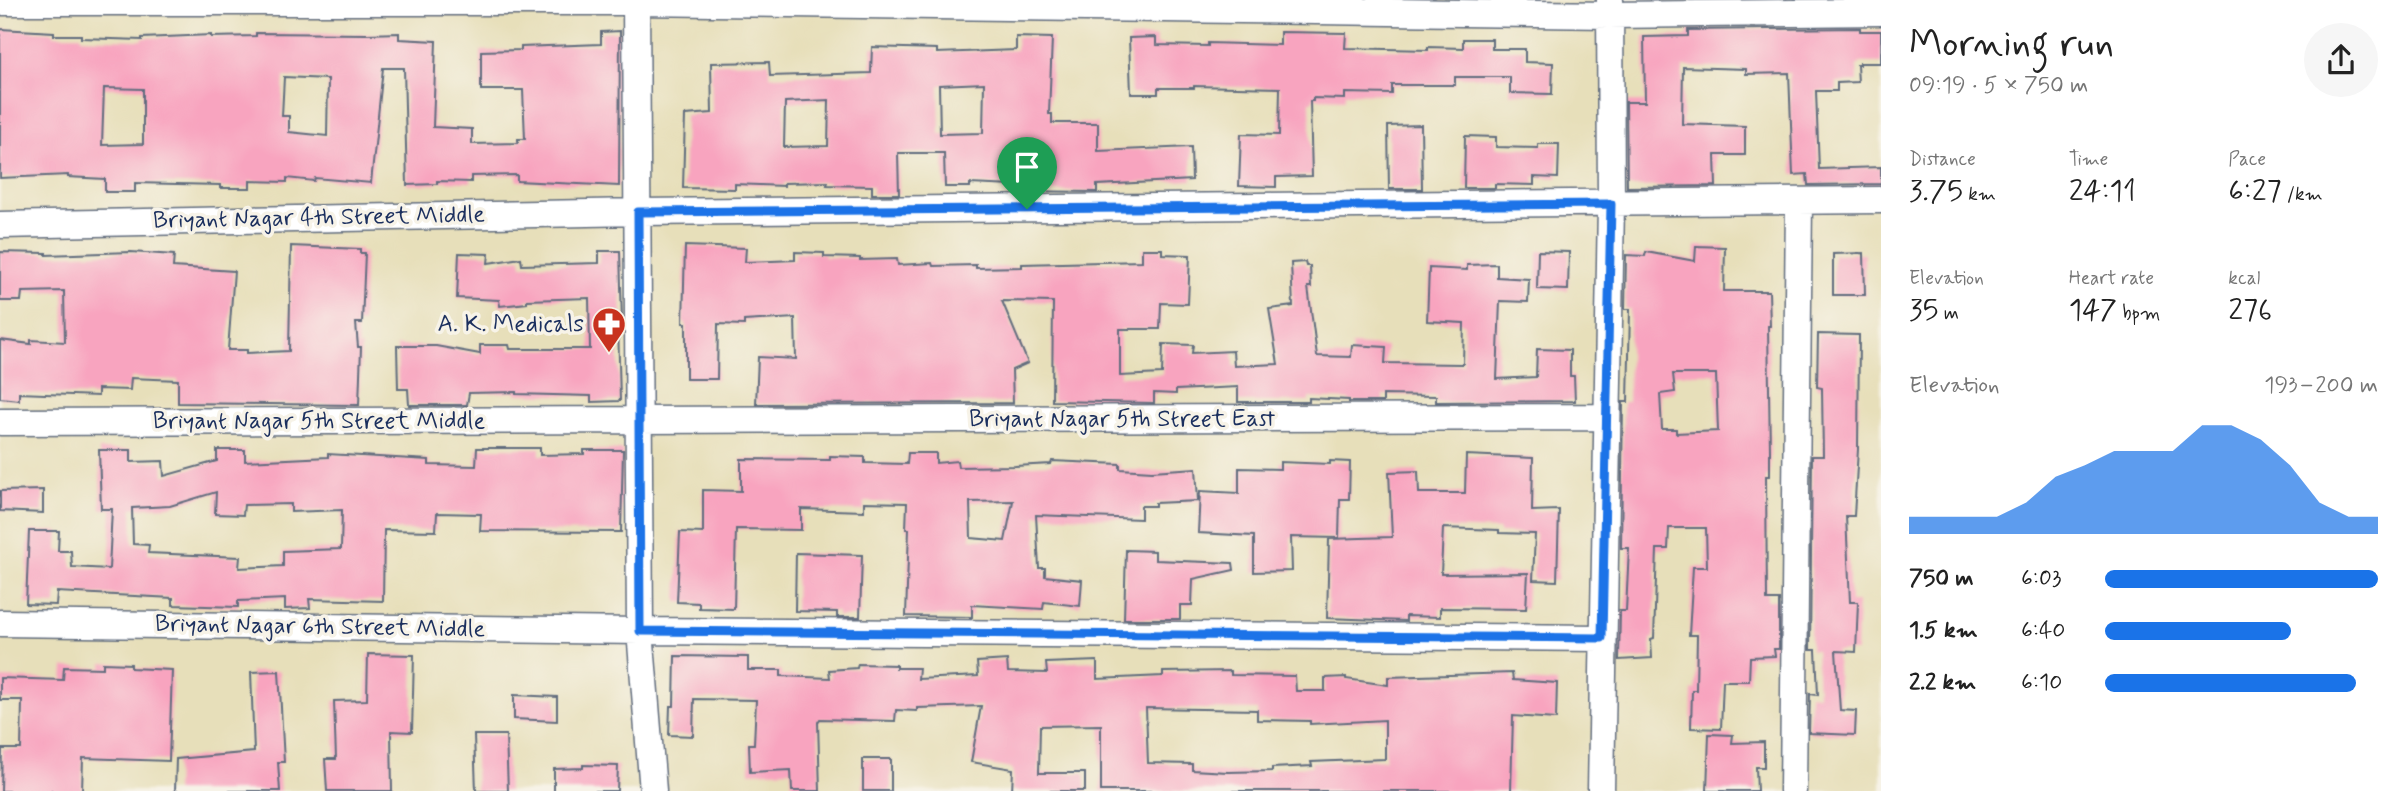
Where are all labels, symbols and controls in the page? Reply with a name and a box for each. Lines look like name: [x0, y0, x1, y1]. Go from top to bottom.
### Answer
text: Morning run: [1909, 20, 2114, 69]
button: share: [2304, 23, 2378, 97]
text: 09:19 · 5 × 750 m: [1909, 71, 2088, 101]
pin: [997, 137, 1057, 209]
text: Distance: [1909, 147, 1976, 172]
text: Time: [2069, 147, 2108, 172]
text: Pace: [2228, 147, 2266, 172]
icon: arrive: [1008, 148, 1046, 186]
text: 3.75: [1909, 172, 1963, 211]
text: 24:11: [2069, 172, 2136, 211]
text: 6:27: [2228, 172, 2282, 211]
text: km: [1963, 182, 1996, 207]
text: /km: [2282, 182, 2323, 207]
street label: Briyant Nagar 4th Street Middle: [153, 200, 485, 236]
text: Elevation: [1909, 266, 1984, 291]
text: Heart rate: [2069, 266, 2154, 291]
text: kcal: [2228, 266, 2260, 291]
text: 35: [1909, 291, 1939, 330]
text: 147: [2069, 291, 2117, 330]
text: 276: [2228, 291, 2272, 330]
text: m: [1939, 301, 1959, 326]
text: bpm: [2117, 301, 2160, 326]
pharmacy icon: A. K. Medicals: [590, 305, 628, 354]
place label: A. K. Medicals: [437, 309, 584, 340]
text: Elevation: [1909, 371, 2000, 401]
text: 193–200 m: [2264, 371, 2378, 401]
street label: Briyant Nagar 5th Street East: [969, 404, 1276, 435]
street label: Briyant Nagar 5th Street Middle: [153, 406, 485, 437]
text: 750 m: [1909, 564, 1974, 594]
text: 6:03: [2021, 564, 2062, 594]
street label: Briyant Nagar 6th Street Middle: [155, 609, 486, 645]
text: 1.5 km: [1909, 616, 1978, 646]
text: 6:40: [2021, 616, 2065, 646]
text: 2.2 km: [1909, 668, 1976, 698]
text: 6:10: [2021, 668, 2062, 698]

